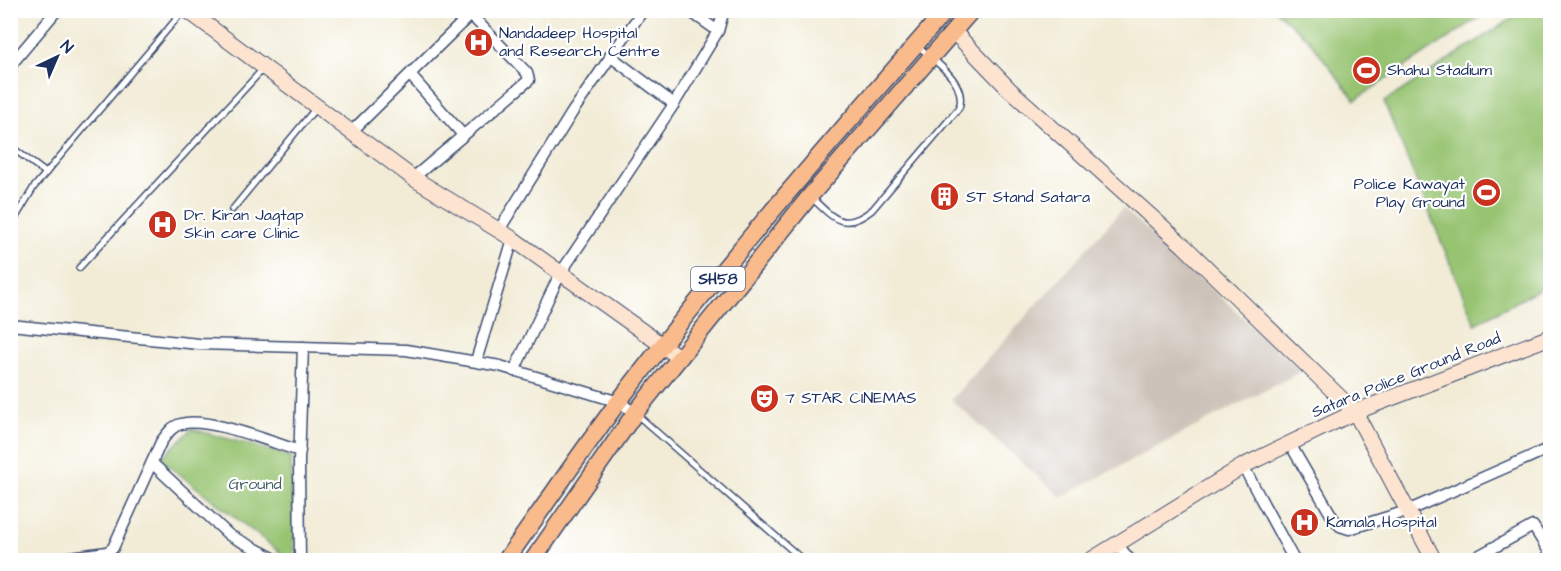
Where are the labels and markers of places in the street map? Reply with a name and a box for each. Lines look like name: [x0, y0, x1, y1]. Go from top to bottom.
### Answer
place label: Nandadeep Hospital and Research Centre: [499, 22, 660, 62]
hospital icon: Nandadeep Hospital and Research Centre: [462, 26, 494, 58]
sports icon: Shahu Stadium: [1350, 54, 1382, 86]
place label: Shahu Stadium: [1387, 59, 1492, 81]
place label: Police Kawayat Play Ground: [1353, 173, 1466, 214]
sports icon: Police Kawayat Play Ground: [1470, 177, 1502, 209]
building icon: ST Stand Satara: [929, 181, 961, 213]
place label: ST Stand Satara: [966, 186, 1090, 208]
place label: Dr. Kiran Jagtap Skin care Clinic: [184, 204, 304, 244]
hospital icon: Dr. Kiran Jagtap Skin care Clinic: [147, 208, 179, 240]
theatre icon: 7 STAR CINEMAS: [748, 382, 780, 414]
place label: 7 STAR CINEMAS: [785, 387, 917, 409]
hospital icon: Kamala Hospital: [1289, 506, 1321, 538]
place label: Kamala Hospital: [1326, 511, 1437, 533]

